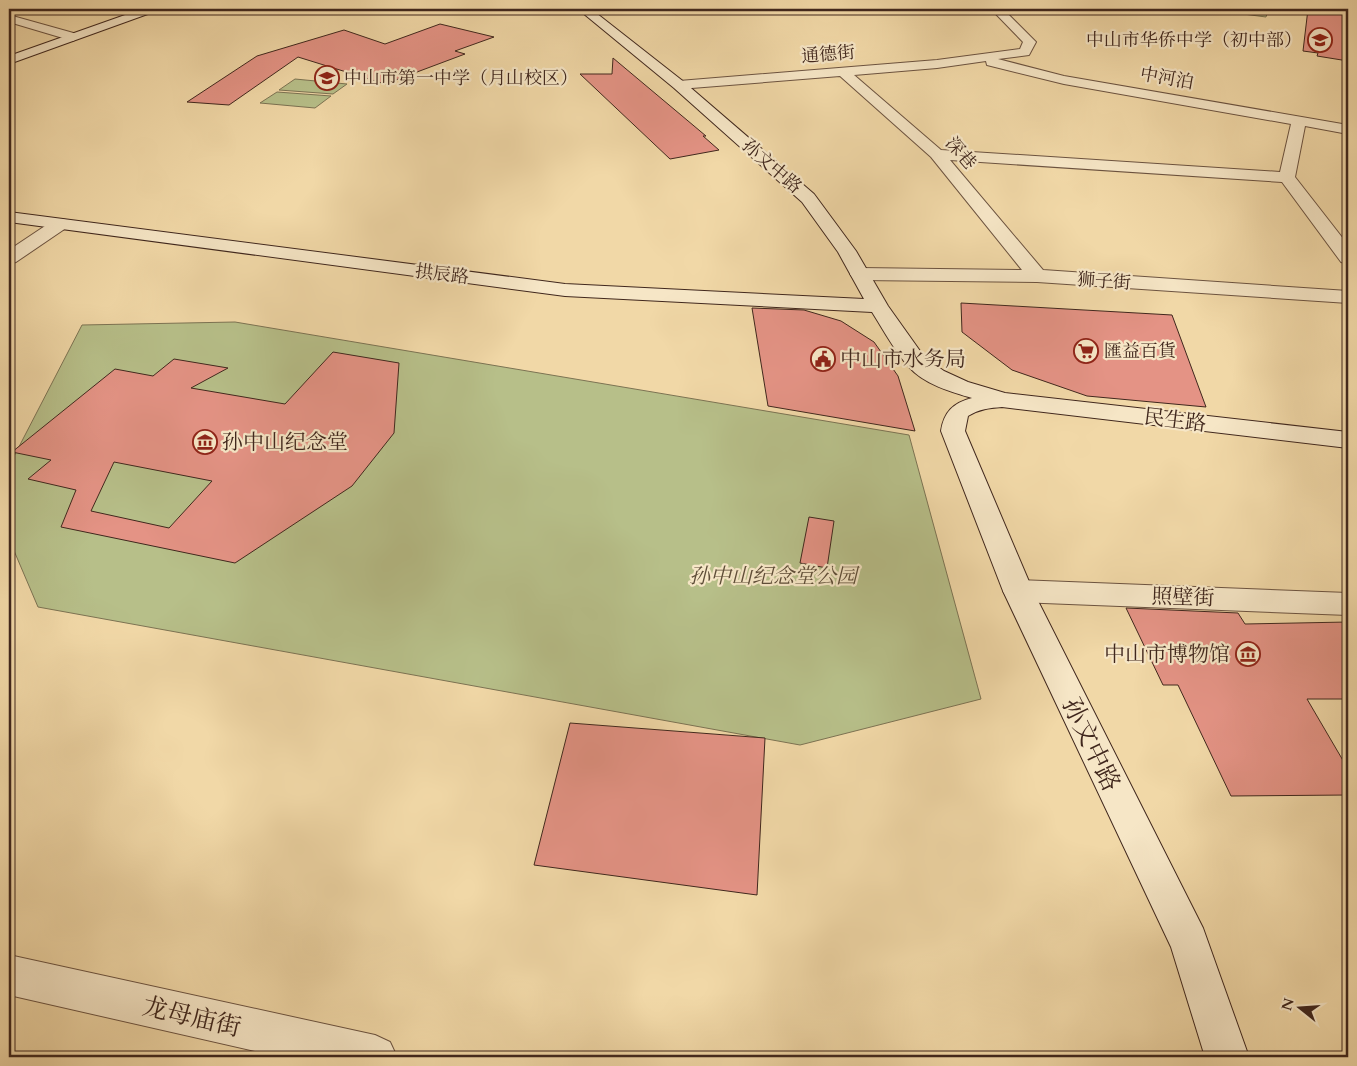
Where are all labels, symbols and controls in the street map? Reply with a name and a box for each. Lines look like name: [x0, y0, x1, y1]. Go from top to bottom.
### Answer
school or university icon: 中山市华侨中学（初中部）: [1307, 27, 1333, 53]
place label: 中山市华侨中学（初中部）: [1086, 28, 1302, 53]
street label: 通德街: [800, 40, 856, 69]
street label: 中河泊: [1138, 61, 1196, 95]
school or university icon: 中山市第一中学（月山校区）: [314, 65, 340, 91]
place label: 中山市第一中学（月山校区）: [344, 66, 578, 91]
street label: 深巷: [939, 132, 982, 175]
street label: 孙文中路: [736, 133, 807, 199]
street label: 拱辰路: [414, 259, 470, 290]
street label: 狮子街: [1076, 267, 1132, 296]
supermarket icon: 匯益百貨: [1073, 338, 1099, 364]
place label: 匯益百貨: [1104, 339, 1176, 364]
place label: 中山市水务局: [840, 345, 966, 374]
public building icon: 中山市水务局: [810, 346, 836, 372]
street label: 民生路: [1142, 402, 1208, 439]
place label: 孙中山纪念堂: [222, 428, 348, 457]
museum icon: 孙中山纪念堂: [192, 429, 218, 455]
park label: 孙中山纪念堂公园: [689, 562, 860, 591]
street label: 照壁街: [1151, 582, 1215, 613]
place label: 中山市博物馆: [1104, 640, 1230, 669]
museum icon: 中山市博物馆: [1235, 641, 1261, 667]
street label: 孙文中路: [1054, 692, 1128, 797]
north arrow: [1274, 984, 1324, 1034]
street label: 龙母庙街: [139, 989, 244, 1045]
text: N: [1277, 996, 1299, 1013]

